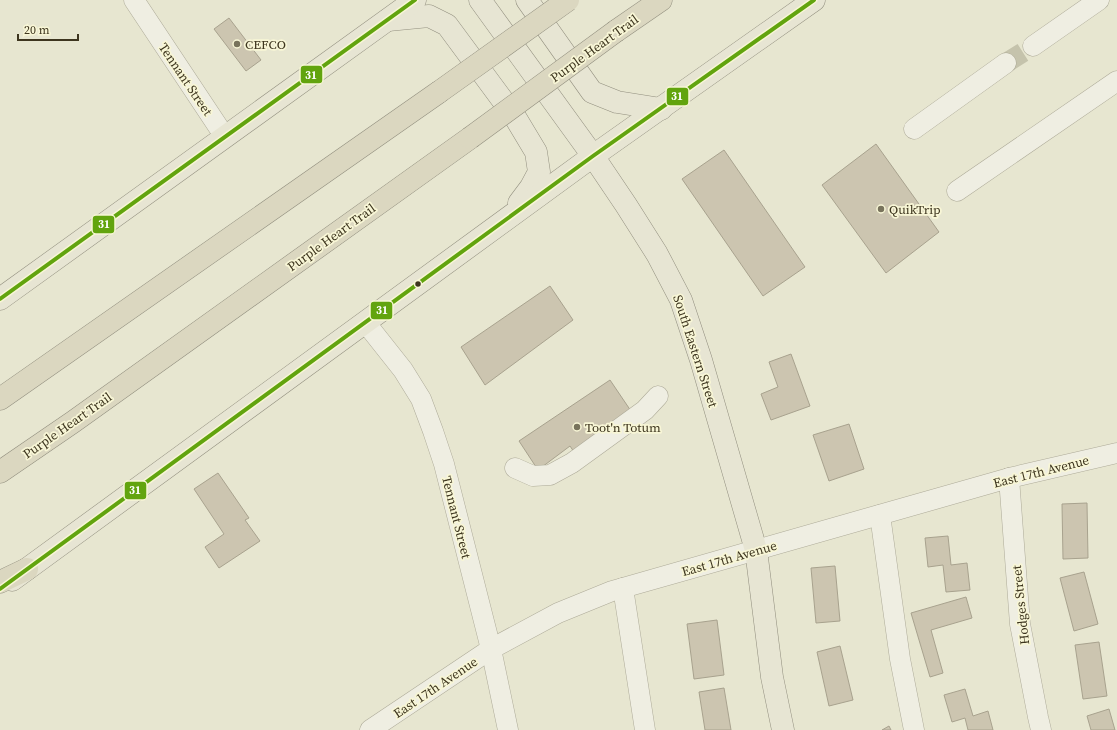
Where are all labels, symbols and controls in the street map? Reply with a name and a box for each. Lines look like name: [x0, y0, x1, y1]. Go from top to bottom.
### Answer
street label: Purple Heart Trail: [547, 11, 642, 86]
scale bar: [18, 16, 78, 42]
text: 20 m: [24, 22, 50, 38]
place label: CEFCO: [245, 36, 286, 53]
street label: Tennant Street: [155, 39, 217, 120]
marker: CEFCO: [232, 39, 242, 49]
line badge: 31: [300, 65, 323, 84]
text: 31: [305, 68, 317, 83]
line badge: 31: [666, 87, 689, 106]
text: 31: [671, 89, 683, 104]
street label: Purple Heart Trail: [284, 200, 379, 275]
place label: QuikTrip: [889, 201, 941, 218]
marker: QuikTrip: [876, 204, 886, 214]
line badge: 31: [92, 215, 115, 234]
text: 31: [98, 217, 110, 232]
unlabelled marker: [413, 279, 423, 289]
street label: South Eastern Street: [669, 293, 722, 410]
line badge: 31: [370, 301, 393, 320]
text: 31: [376, 303, 388, 318]
street label: Purple Heart Trail: [20, 388, 115, 462]
place label: Toot'n Totum: [585, 419, 661, 436]
marker: Toot'n Totum: [572, 422, 582, 432]
street label: East 17th Avenue: [991, 451, 1091, 492]
street label: Tennant Street: [438, 474, 475, 561]
line badge: 31: [124, 481, 147, 500]
text: 31: [129, 483, 141, 498]
street label: East 17th Avenue: [680, 537, 779, 580]
street label: Hodges Street: [1008, 564, 1033, 646]
street label: East 17th Avenue: [390, 653, 481, 722]

